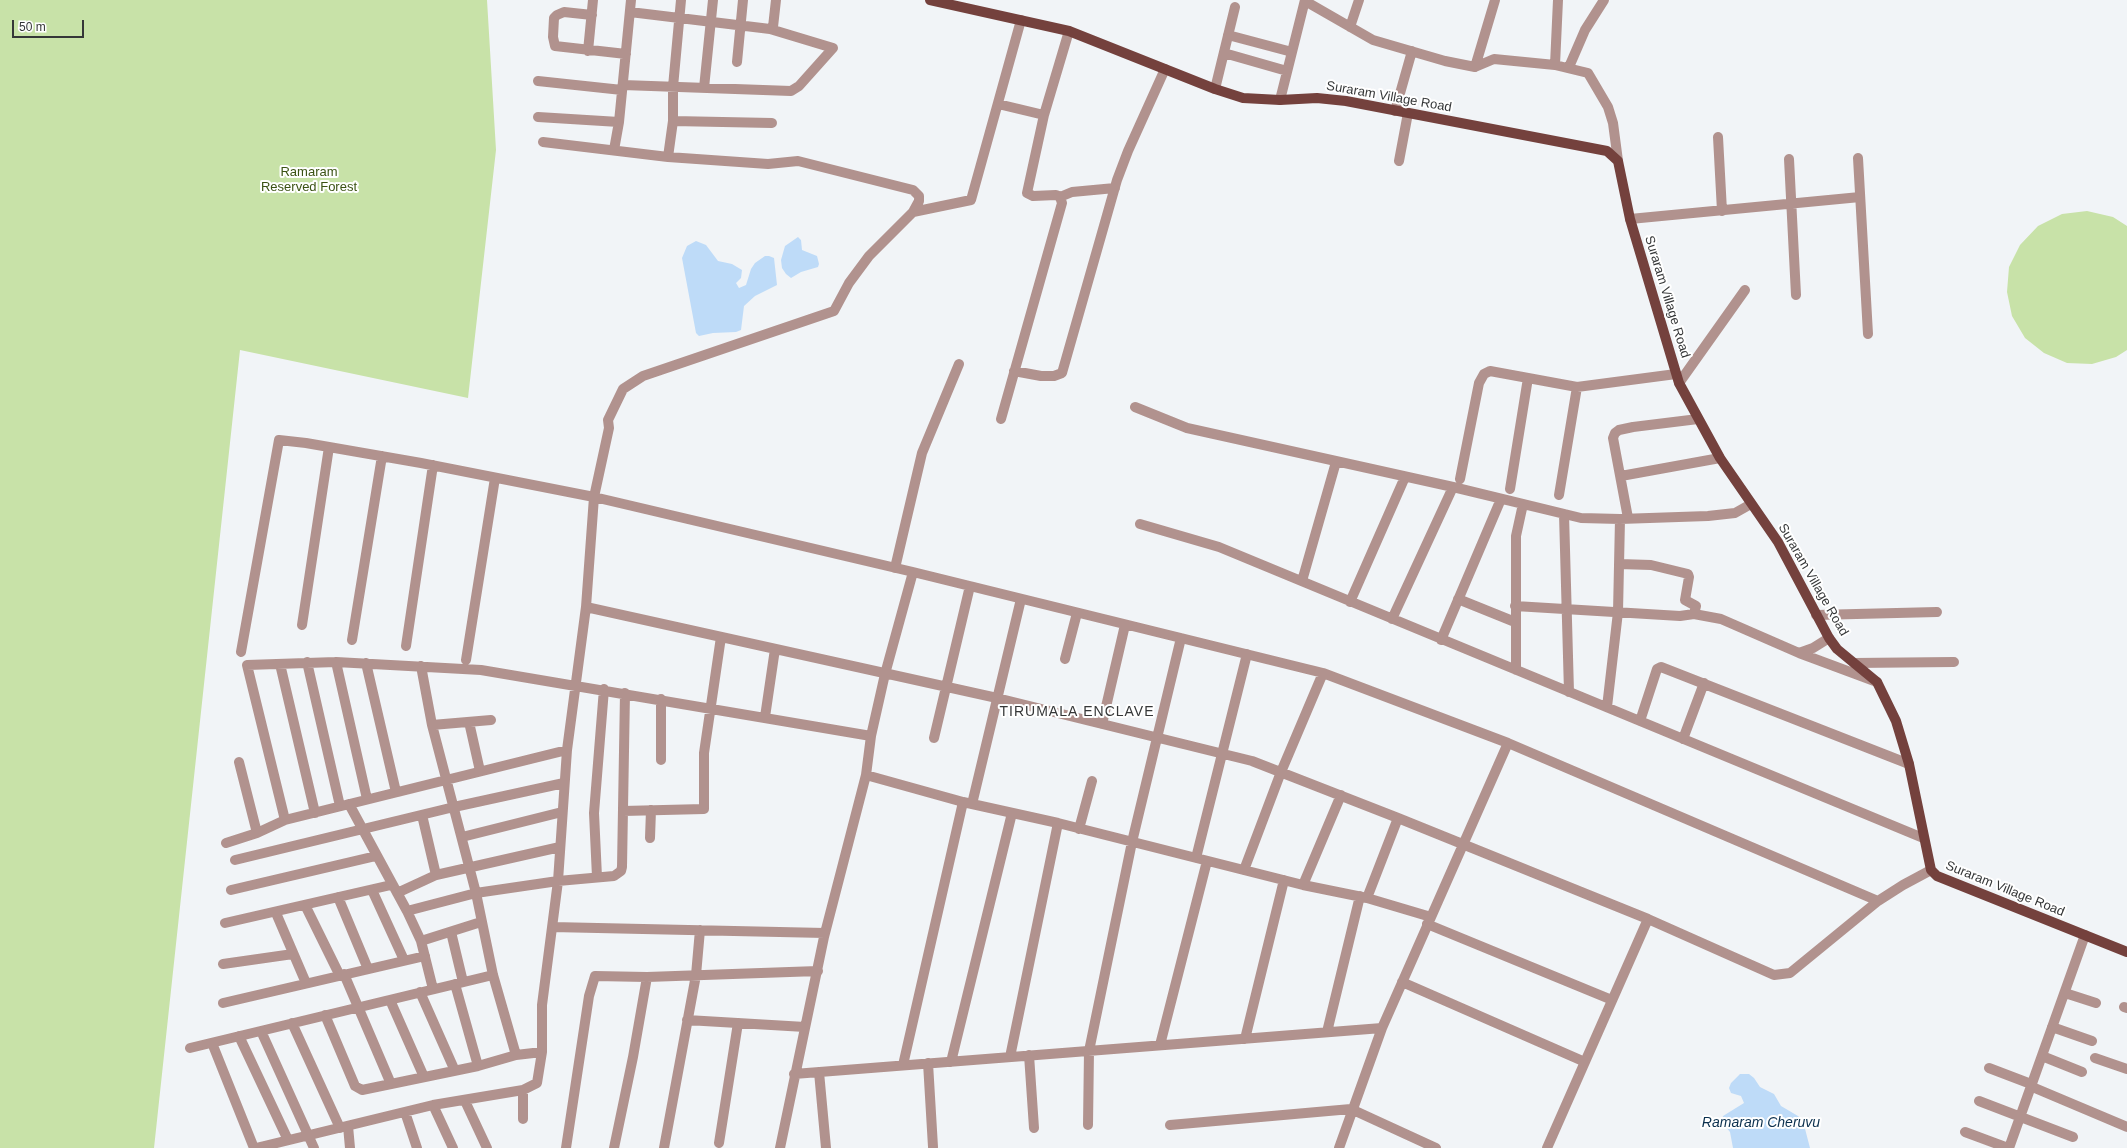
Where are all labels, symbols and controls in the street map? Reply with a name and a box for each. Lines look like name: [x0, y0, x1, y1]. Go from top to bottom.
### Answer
scale bar: [14, 12, 86, 38]
text: 50 m: [19, 20, 46, 34]
street label: Suraram Village Road: [1325, 78, 1453, 116]
park label: Ramaram Reserved Forest: [261, 164, 357, 195]
street label: Suraram Village Road: [1641, 234, 1693, 360]
street label: Suraram Village Road: [1775, 521, 1851, 639]
district label: TIRUMALA ENCLAVE: [1000, 704, 1154, 720]
street label: Suraram Village Road: [1943, 858, 2067, 920]
water label: Ramaram Cheruvu: [1702, 1115, 1820, 1131]

